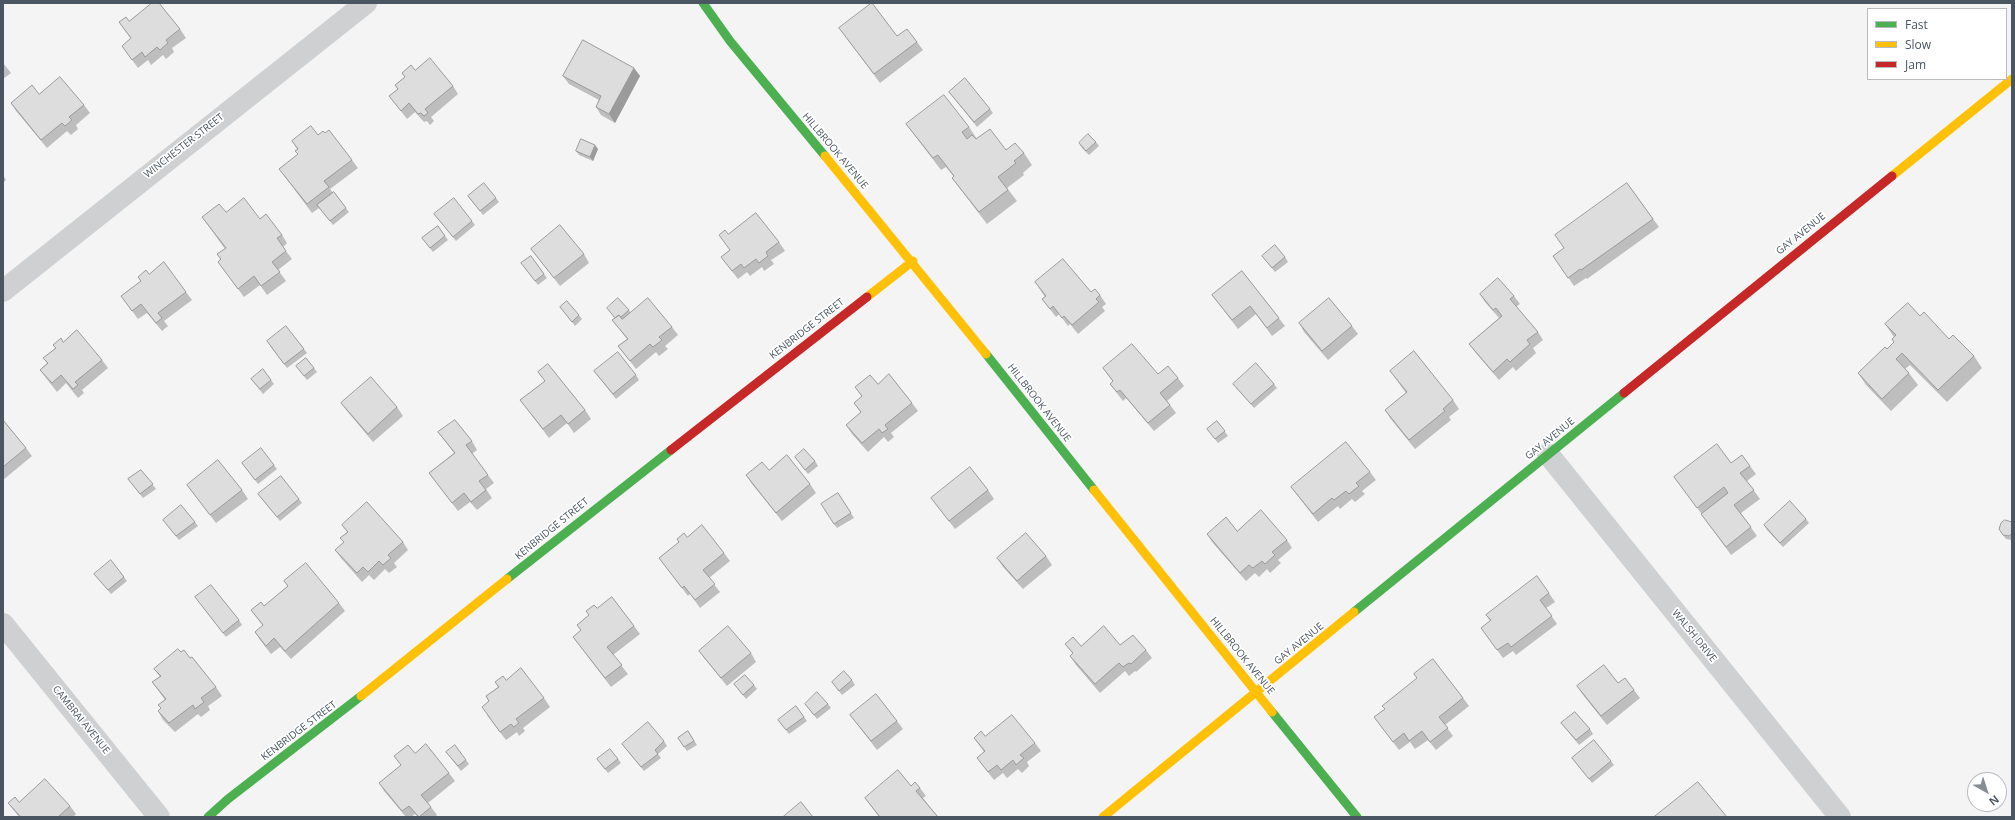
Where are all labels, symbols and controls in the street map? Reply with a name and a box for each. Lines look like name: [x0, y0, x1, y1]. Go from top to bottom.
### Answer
legend: [1867, 8, 2007, 80]
text: Fast: [1905, 16, 1928, 33]
text: Slow: [1905, 36, 1931, 53]
text: Jam: [1905, 56, 1926, 73]
street label: HILLBROOK AVENUE: [800, 110, 870, 192]
street label: WINCHESTER STREET: [142, 111, 226, 181]
street label: GAY AVENUE: [1774, 210, 1828, 258]
street label: KENBRIDGE STREET: [767, 296, 847, 362]
street label: HILLBROOK AVENUE: [1005, 362, 1073, 444]
street label: GAY AVENUE: [1523, 415, 1577, 463]
street label: KENBRIDGE STREET: [513, 496, 591, 562]
street label: WALSH DRIVE: [1669, 607, 1719, 665]
street label: HILLBROOK AVENUE: [1207, 615, 1277, 697]
street label: GAY AVENUE: [1272, 620, 1326, 668]
street label: CAMBRAI AVENUE: [50, 684, 112, 756]
street label: KENBRIDGE STREET: [259, 699, 339, 763]
north arrow: [1967, 772, 2007, 812]
text: N: [1986, 792, 2002, 810]

